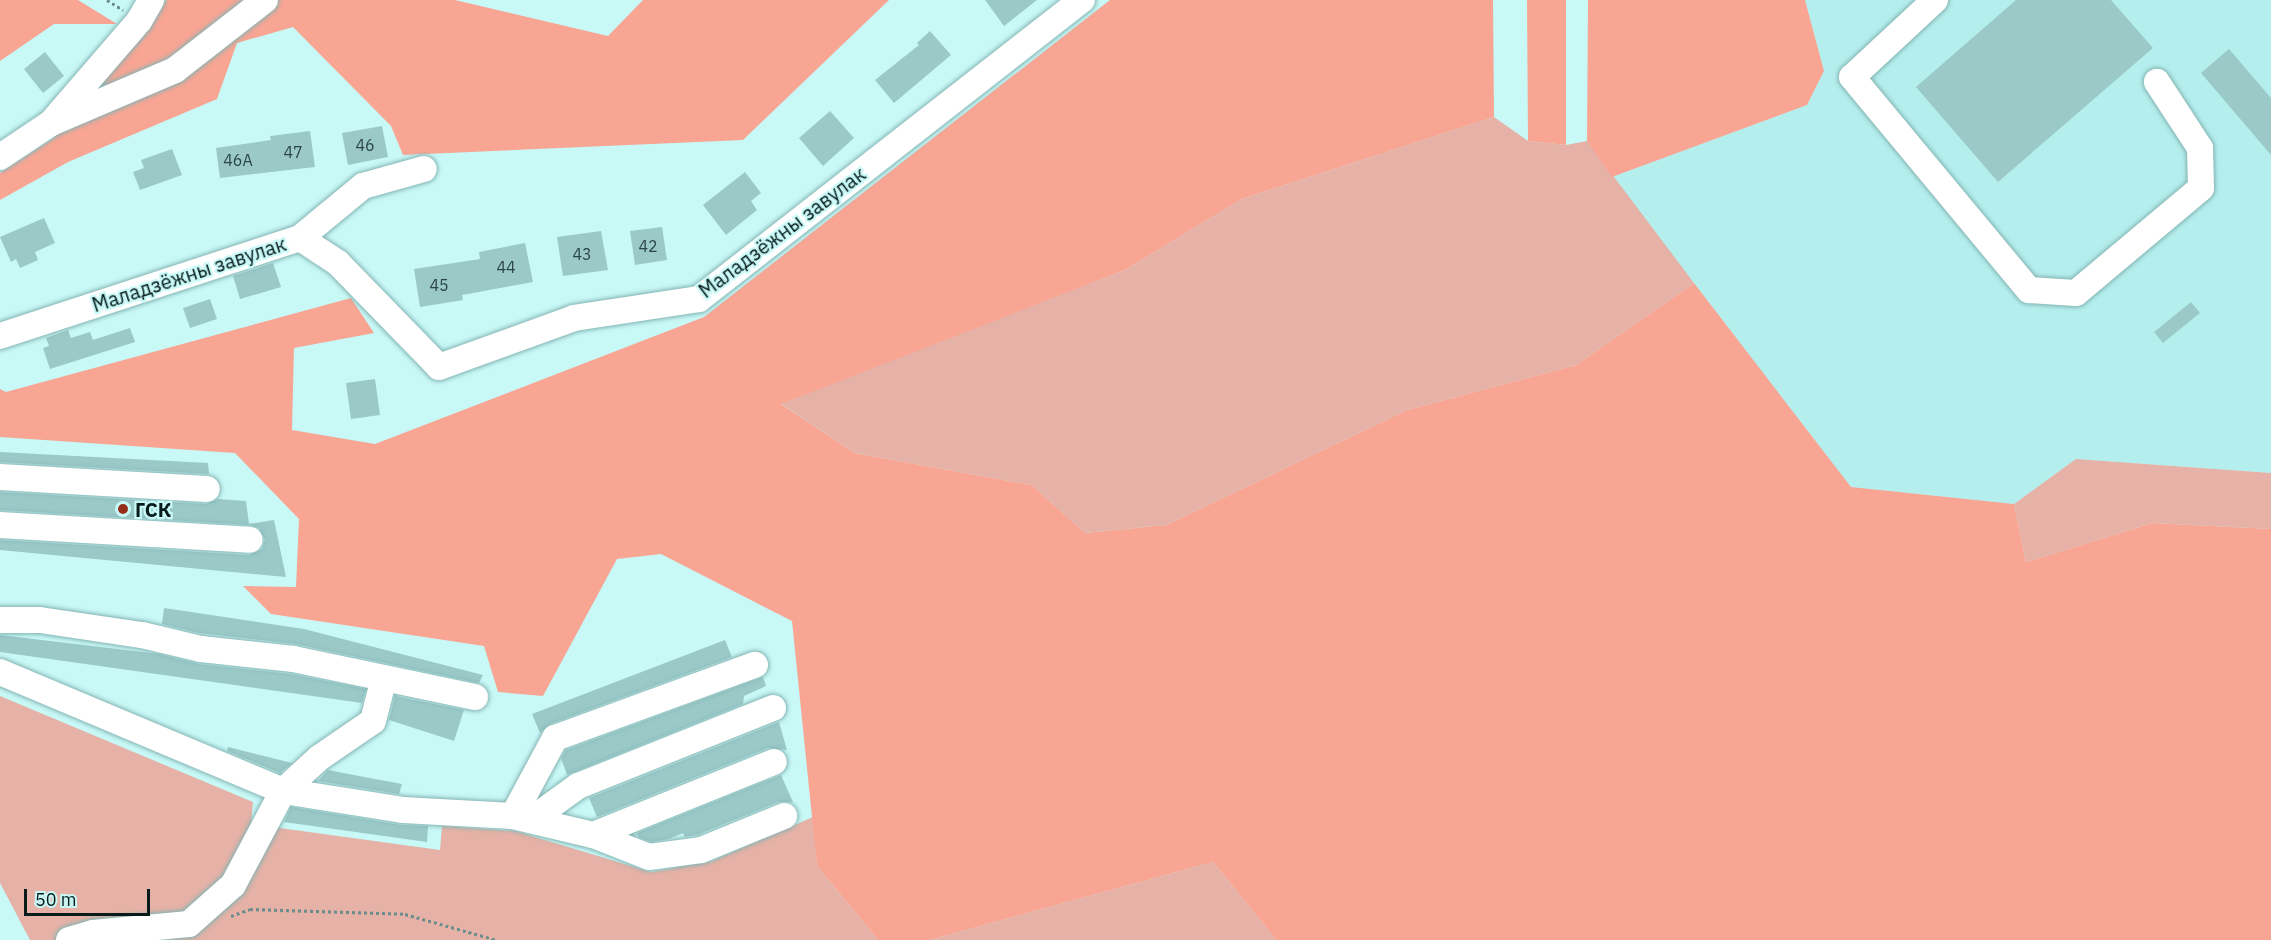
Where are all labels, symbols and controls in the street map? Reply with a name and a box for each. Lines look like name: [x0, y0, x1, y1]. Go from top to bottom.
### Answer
house number: 46: [355, 135, 375, 155]
house number: 47: [283, 142, 303, 162]
house number: 46А: [223, 150, 253, 170]
street label: Маладзёжны завулак: [694, 161, 870, 303]
street label: Маладзёжны завулак: [89, 231, 289, 317]
house number: 42: [638, 236, 658, 256]
house number: 43: [572, 244, 592, 264]
house number: 44: [496, 257, 516, 277]
house number: 45: [429, 275, 449, 295]
place label: ГСК: [135, 497, 171, 521]
marker: ГСК: [116, 502, 130, 516]
scale bar: [27, 877, 153, 915]
text: 50 m: [35, 888, 77, 911]

